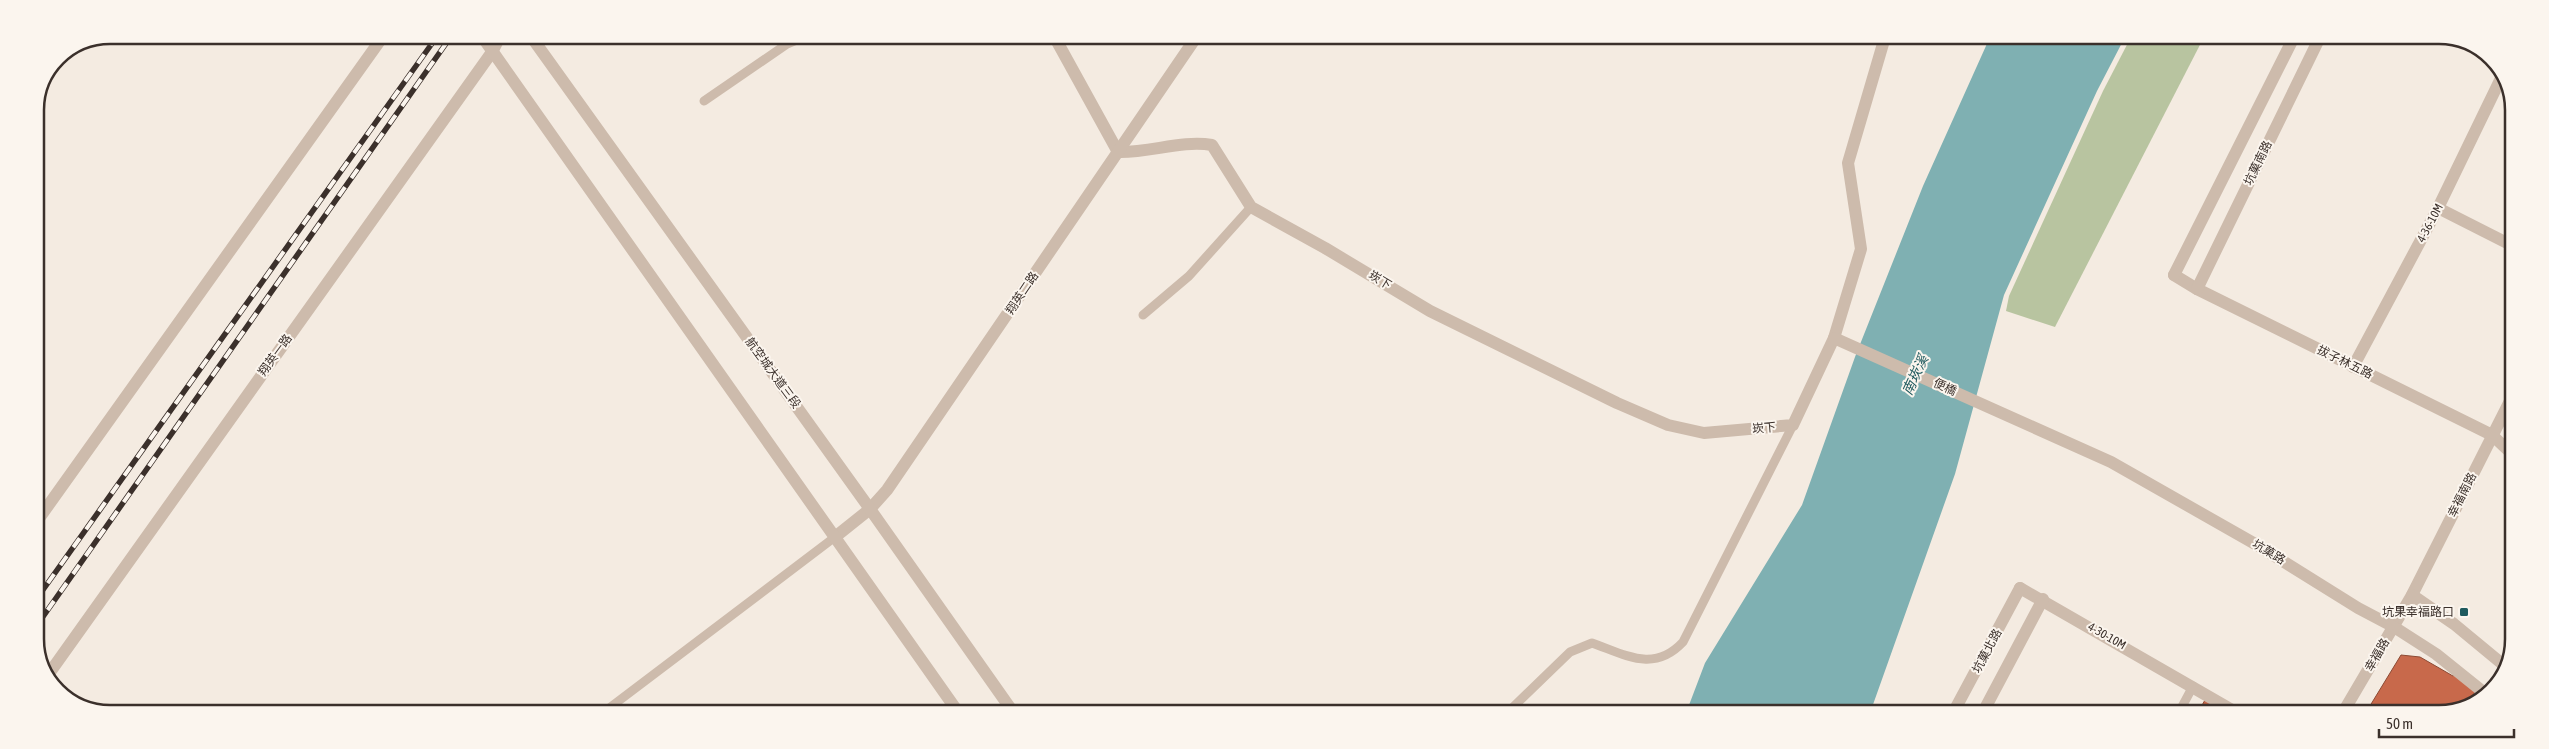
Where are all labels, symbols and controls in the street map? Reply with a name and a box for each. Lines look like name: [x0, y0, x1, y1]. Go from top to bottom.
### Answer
street label: 坑菓南路: [2241, 138, 2275, 188]
street label: 4-36-10M: [2414, 201, 2446, 245]
street label: 崁下: [1366, 268, 1394, 292]
street label: 翔英二路: [1003, 269, 1041, 317]
street label: 翔英一路: [255, 331, 295, 379]
street label: 航空城大道三段: [743, 335, 803, 411]
street label: 拔子林五路: [2315, 343, 2375, 381]
water label: 南崁溪: [1899, 351, 1932, 397]
street label: 便橋: [1931, 376, 1959, 398]
street label: 崁下: [1751, 420, 1777, 436]
street label: 幸福南路: [2445, 470, 2479, 520]
street label: 坑菓路: [2250, 537, 2288, 567]
place label: 坑果幸福路口: [2382, 605, 2454, 619]
marker: 坑果幸福路口: [2458, 606, 2470, 618]
street label: 4-30-10M: [2085, 620, 2129, 652]
street label: 坑菓北路: [1970, 627, 2004, 675]
street label: 幸福路: [2362, 636, 2392, 674]
scale bar: [2379, 706, 2514, 738]
text: 50 m: [2386, 715, 2413, 732]

